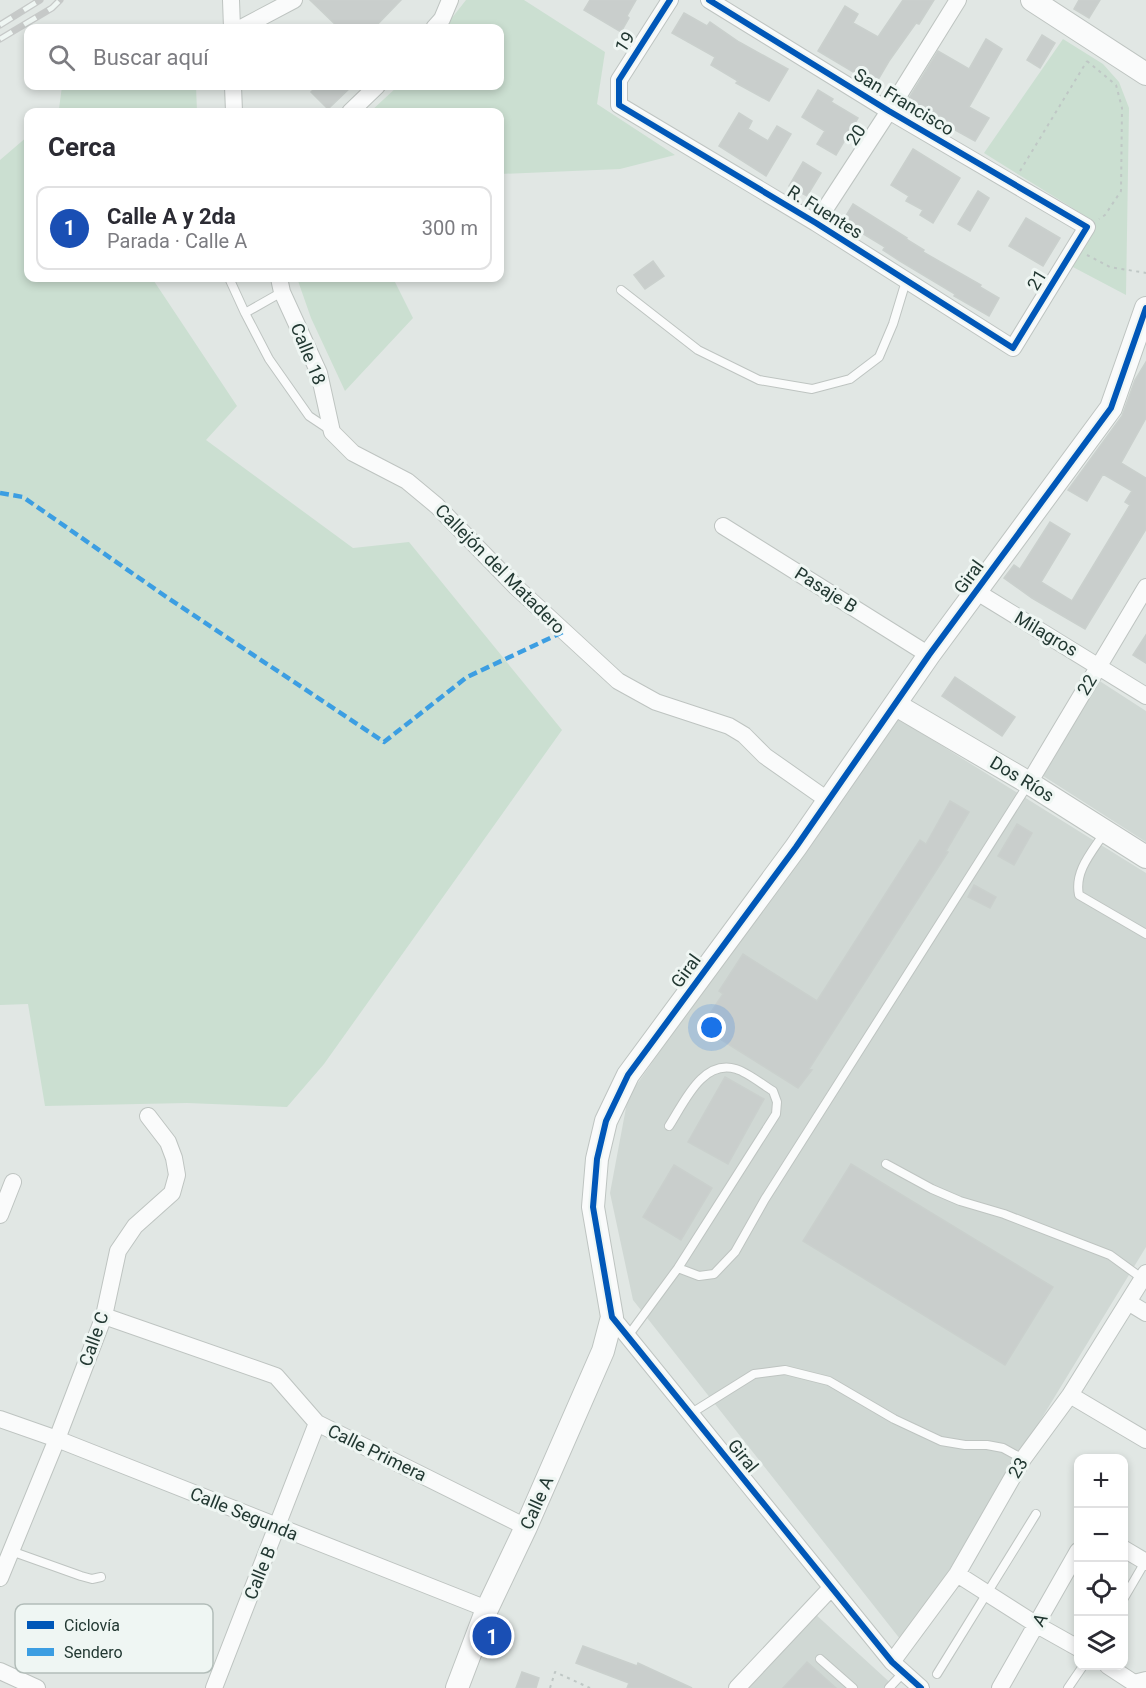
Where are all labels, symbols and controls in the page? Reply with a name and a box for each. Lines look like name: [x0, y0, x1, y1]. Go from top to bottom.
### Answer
search box: [24, 24, 504, 90]
street label: 19: [610, 28, 639, 56]
icon: search: [45, 41, 78, 74]
text: Buscar aquí: [93, 45, 209, 70]
street label: San Francisco: [850, 64, 958, 140]
street label: 20: [841, 121, 870, 149]
text: Cerca: [48, 132, 116, 162]
street label: R. Fuentes: [784, 180, 867, 243]
text: Calle A y 2da: [107, 204, 236, 229]
text: 1: [64, 216, 75, 240]
text: 300 m: [422, 216, 478, 240]
text: Parada · Calle A: [107, 229, 247, 253]
street label: 21: [1022, 266, 1051, 294]
street label: Calle 18: [287, 320, 330, 388]
street label: Callejón del Matadero: [431, 500, 569, 638]
street label: Giral: [949, 556, 988, 598]
street label: Pasaje B: [791, 562, 861, 617]
street label: Milagros: [1011, 607, 1082, 661]
street label: 22: [1072, 671, 1101, 699]
street label: Dos Ríos: [986, 751, 1058, 806]
street label: Giral: [666, 950, 705, 992]
your location: [697, 1013, 726, 1042]
street label: Calle C: [74, 1309, 113, 1369]
street label: Calle Primera: [325, 1420, 430, 1485]
street label: Giral: [724, 1435, 763, 1477]
street label: 23: [1003, 1454, 1032, 1482]
map controls: [1074, 1454, 1128, 1670]
button: +: [1074, 1454, 1128, 1508]
street label: Calle A: [516, 1473, 558, 1533]
street label: Calle Segunda: [187, 1482, 301, 1545]
button: −: [1074, 1508, 1128, 1562]
street label: Calle B: [239, 1543, 280, 1602]
button: locate: [1074, 1562, 1128, 1616]
legend: [15, 1604, 213, 1673]
street label: A: [1028, 1609, 1052, 1630]
pin: 1: [472, 1614, 512, 1658]
text: Ciclovía: [64, 1616, 120, 1635]
button: layers: [1074, 1616, 1128, 1670]
text: Sendero: [64, 1643, 123, 1662]

